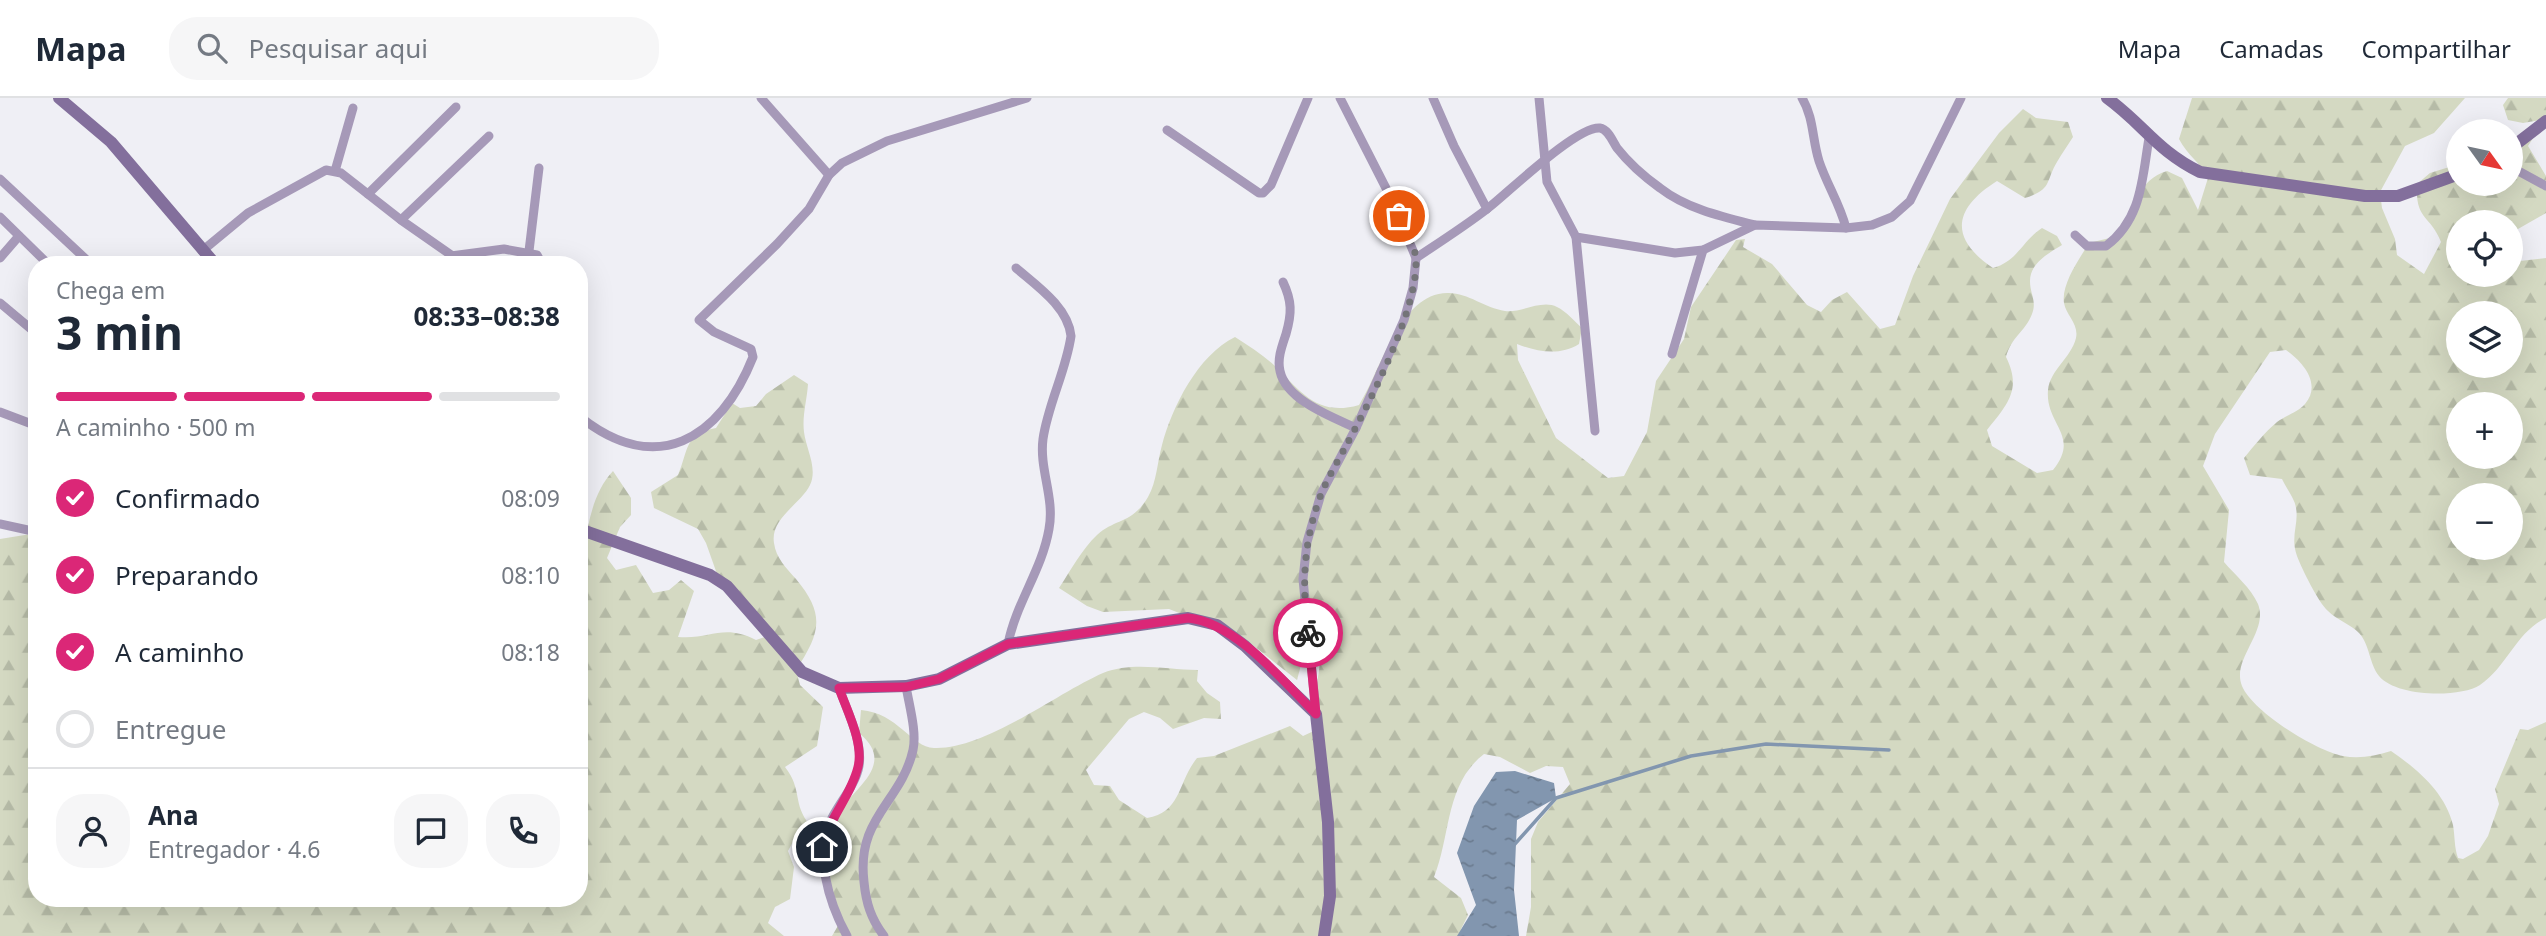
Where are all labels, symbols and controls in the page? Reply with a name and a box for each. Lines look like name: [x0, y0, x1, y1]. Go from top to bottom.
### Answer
search box: [169, 17, 659, 80]
text: Mapa: [35, 26, 127, 71]
icon: search: [193, 29, 231, 67]
text: Pesquisar aqui: [249, 30, 428, 66]
text: Mapa: [2118, 32, 2181, 65]
text: Camadas: [2219, 32, 2323, 65]
text: Compartilhar: [2361, 32, 2511, 65]
north arrow: [2446, 119, 2524, 196]
map controls: [2446, 119, 2523, 560]
pin: [1369, 186, 1429, 246]
icon: bag: [1380, 197, 1418, 235]
button: locate: [2446, 210, 2523, 287]
text: Chega em: [56, 274, 165, 306]
text: 08:33–08:38: [413, 298, 560, 334]
text: 3 min: [56, 301, 183, 363]
button: layers: [2446, 301, 2523, 378]
button: +: [2446, 392, 2523, 469]
text: A caminho · 500 m: [56, 411, 255, 443]
icon: check: [56, 479, 94, 517]
text: Confirmado: [115, 480, 260, 516]
text: 08:09: [501, 482, 560, 514]
button: −: [2446, 483, 2523, 560]
icon: check: [56, 556, 94, 594]
text: Preparando: [115, 557, 259, 593]
text: 08:10: [501, 559, 560, 591]
courier: [1273, 598, 1343, 668]
icon: bike: [1289, 614, 1327, 652]
icon: check: [56, 633, 94, 671]
text: A caminho: [115, 634, 244, 670]
text: 08:18: [501, 636, 560, 668]
text: Entregue: [115, 711, 227, 747]
button: person: [56, 794, 130, 868]
button: chat: [394, 794, 468, 868]
button: phone: [486, 794, 560, 868]
text: Ana: [148, 797, 198, 833]
pin: [792, 817, 852, 877]
icon: home: [803, 828, 841, 866]
text: Entregador · 4.6: [148, 833, 321, 865]

